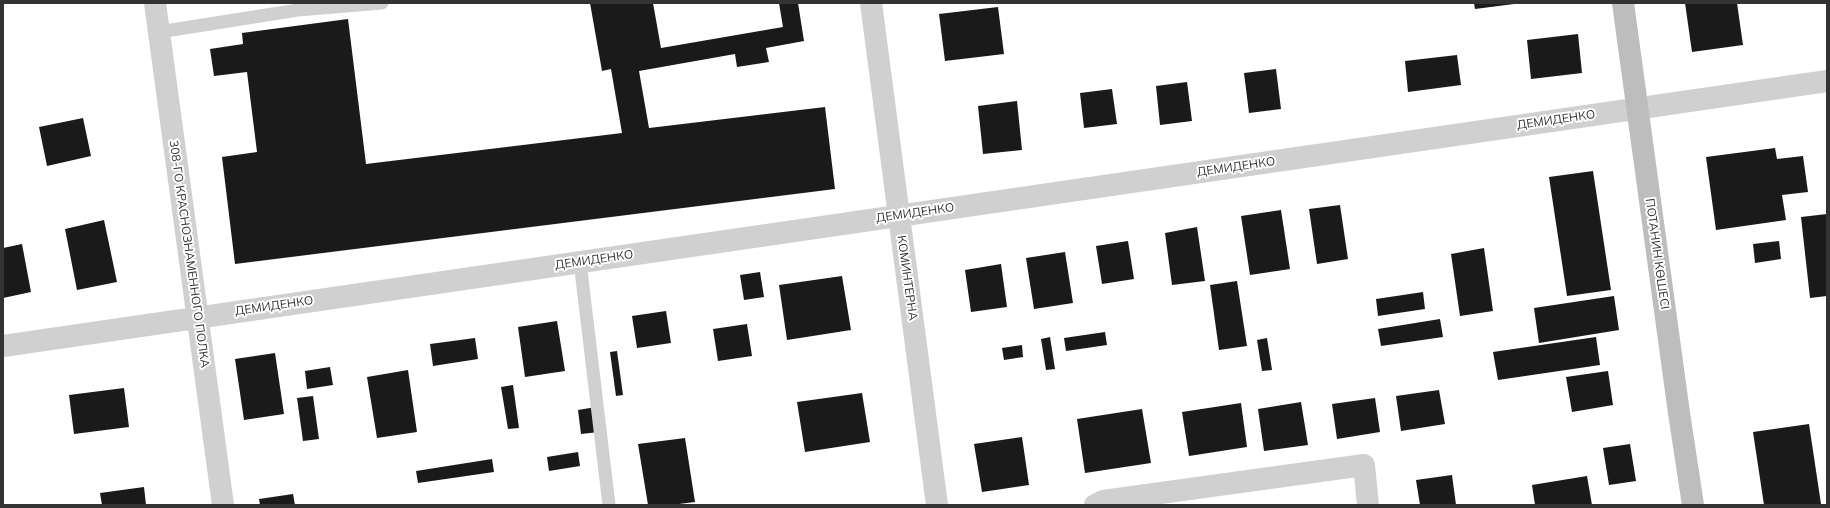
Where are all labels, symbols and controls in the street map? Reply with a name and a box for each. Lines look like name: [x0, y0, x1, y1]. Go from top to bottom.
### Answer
street label: ДЕМИДЕНКО: [1516, 107, 1596, 133]
street label: 308-ГО КРАСНОЗНАМЕННОГО ПОЛКА: [166, 139, 212, 369]
street label: ДЕМИДЕНКО: [1196, 154, 1276, 180]
street label: ПОТАНИН КӨШЕСІ: [1642, 198, 1672, 310]
street label: ДЕМИДЕНКО: [875, 200, 955, 226]
street label: КОМИНТЕРНА: [894, 235, 920, 321]
street label: ДЕМИДЕНКО: [554, 247, 634, 273]
street label: ДЕМИДЕНКО: [234, 293, 314, 319]

